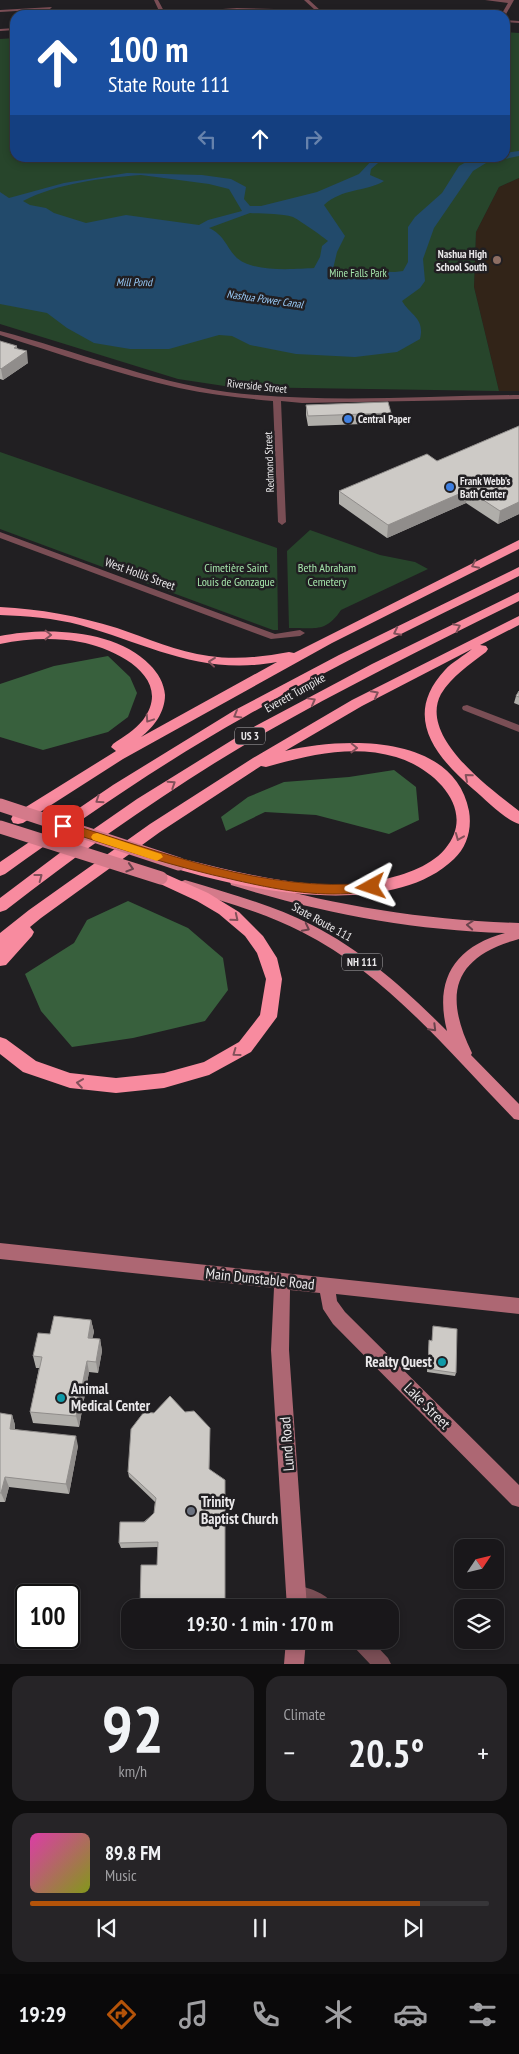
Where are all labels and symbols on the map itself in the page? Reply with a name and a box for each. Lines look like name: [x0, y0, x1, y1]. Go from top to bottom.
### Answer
place label: Nashua High School South: [436, 247, 487, 274]
marker: Nashua High School South: [491, 254, 503, 266]
park label: Mine Falls Park: [329, 266, 388, 280]
water label: Mill Pond: [116, 275, 154, 289]
water label: Nashua Power Canal: [226, 287, 306, 311]
street label: Riverside Street: [226, 376, 288, 396]
place label: Central Paper: [358, 412, 411, 426]
marker: Central Paper: [342, 413, 354, 425]
street label: Redmond Street: [261, 431, 277, 493]
place label: Frank Webb's Bath Center: [460, 474, 510, 501]
marker: Frank Webb's Bath Center: [444, 481, 456, 493]
street label: West Hollis Street: [103, 554, 178, 593]
one-way arrow: [471, 559, 480, 569]
park label: Cimetière Saint Louis de Gonzague: [197, 560, 275, 589]
park label: Beth Abraham Cemetery: [298, 560, 356, 589]
one-way arrow: [451, 623, 460, 633]
one-way arrow: [393, 626, 402, 636]
one-way arrow: [45, 630, 53, 640]
one-way arrow: [208, 656, 216, 667]
street label: Everett Turnpike: [262, 670, 328, 715]
one-way arrow: [370, 690, 379, 700]
one-way arrow: [306, 697, 315, 707]
one-way arrow: [234, 708, 243, 718]
one-way arrow: [146, 713, 155, 723]
road number: US 3: [235, 728, 265, 744]
one-way arrow: [350, 743, 358, 753]
one-way arrow: [464, 774, 473, 783]
one-way arrow: [166, 781, 176, 790]
one-way arrow: [95, 794, 105, 803]
pin: [42, 805, 84, 847]
one-way arrow: [455, 832, 466, 841]
position arrow: [344, 860, 396, 912]
one-way arrow: [125, 862, 134, 872]
one-way arrow: [33, 874, 43, 883]
street label: State Route 111: [290, 899, 355, 944]
one-way arrow: [229, 912, 238, 921]
one-way arrow: [466, 920, 474, 931]
one-way arrow: [301, 922, 310, 932]
road number: NH 111: [342, 954, 382, 970]
one-way arrow: [428, 1022, 437, 1031]
one-way arrow: [232, 1047, 242, 1056]
one-way arrow: [76, 1078, 84, 1089]
street label: Main Dunstable Road: [205, 1263, 316, 1294]
place label: Realty Quest: [365, 1352, 433, 1371]
marker: Realty Quest: [436, 1356, 448, 1368]
street label: Lake Street: [400, 1378, 455, 1433]
place label: Animal Medical Center: [70, 1379, 151, 1415]
marker: Animal Medical Center: [55, 1392, 67, 1404]
street label: Lund Road: [275, 1416, 298, 1472]
place label: Trinity Baptist Church: [201, 1492, 278, 1528]
marker: Trinity Baptist Church: [185, 1505, 197, 1517]
north arrow: [454, 1539, 504, 1589]
speed limit sign: 100: [15, 1584, 80, 1649]

